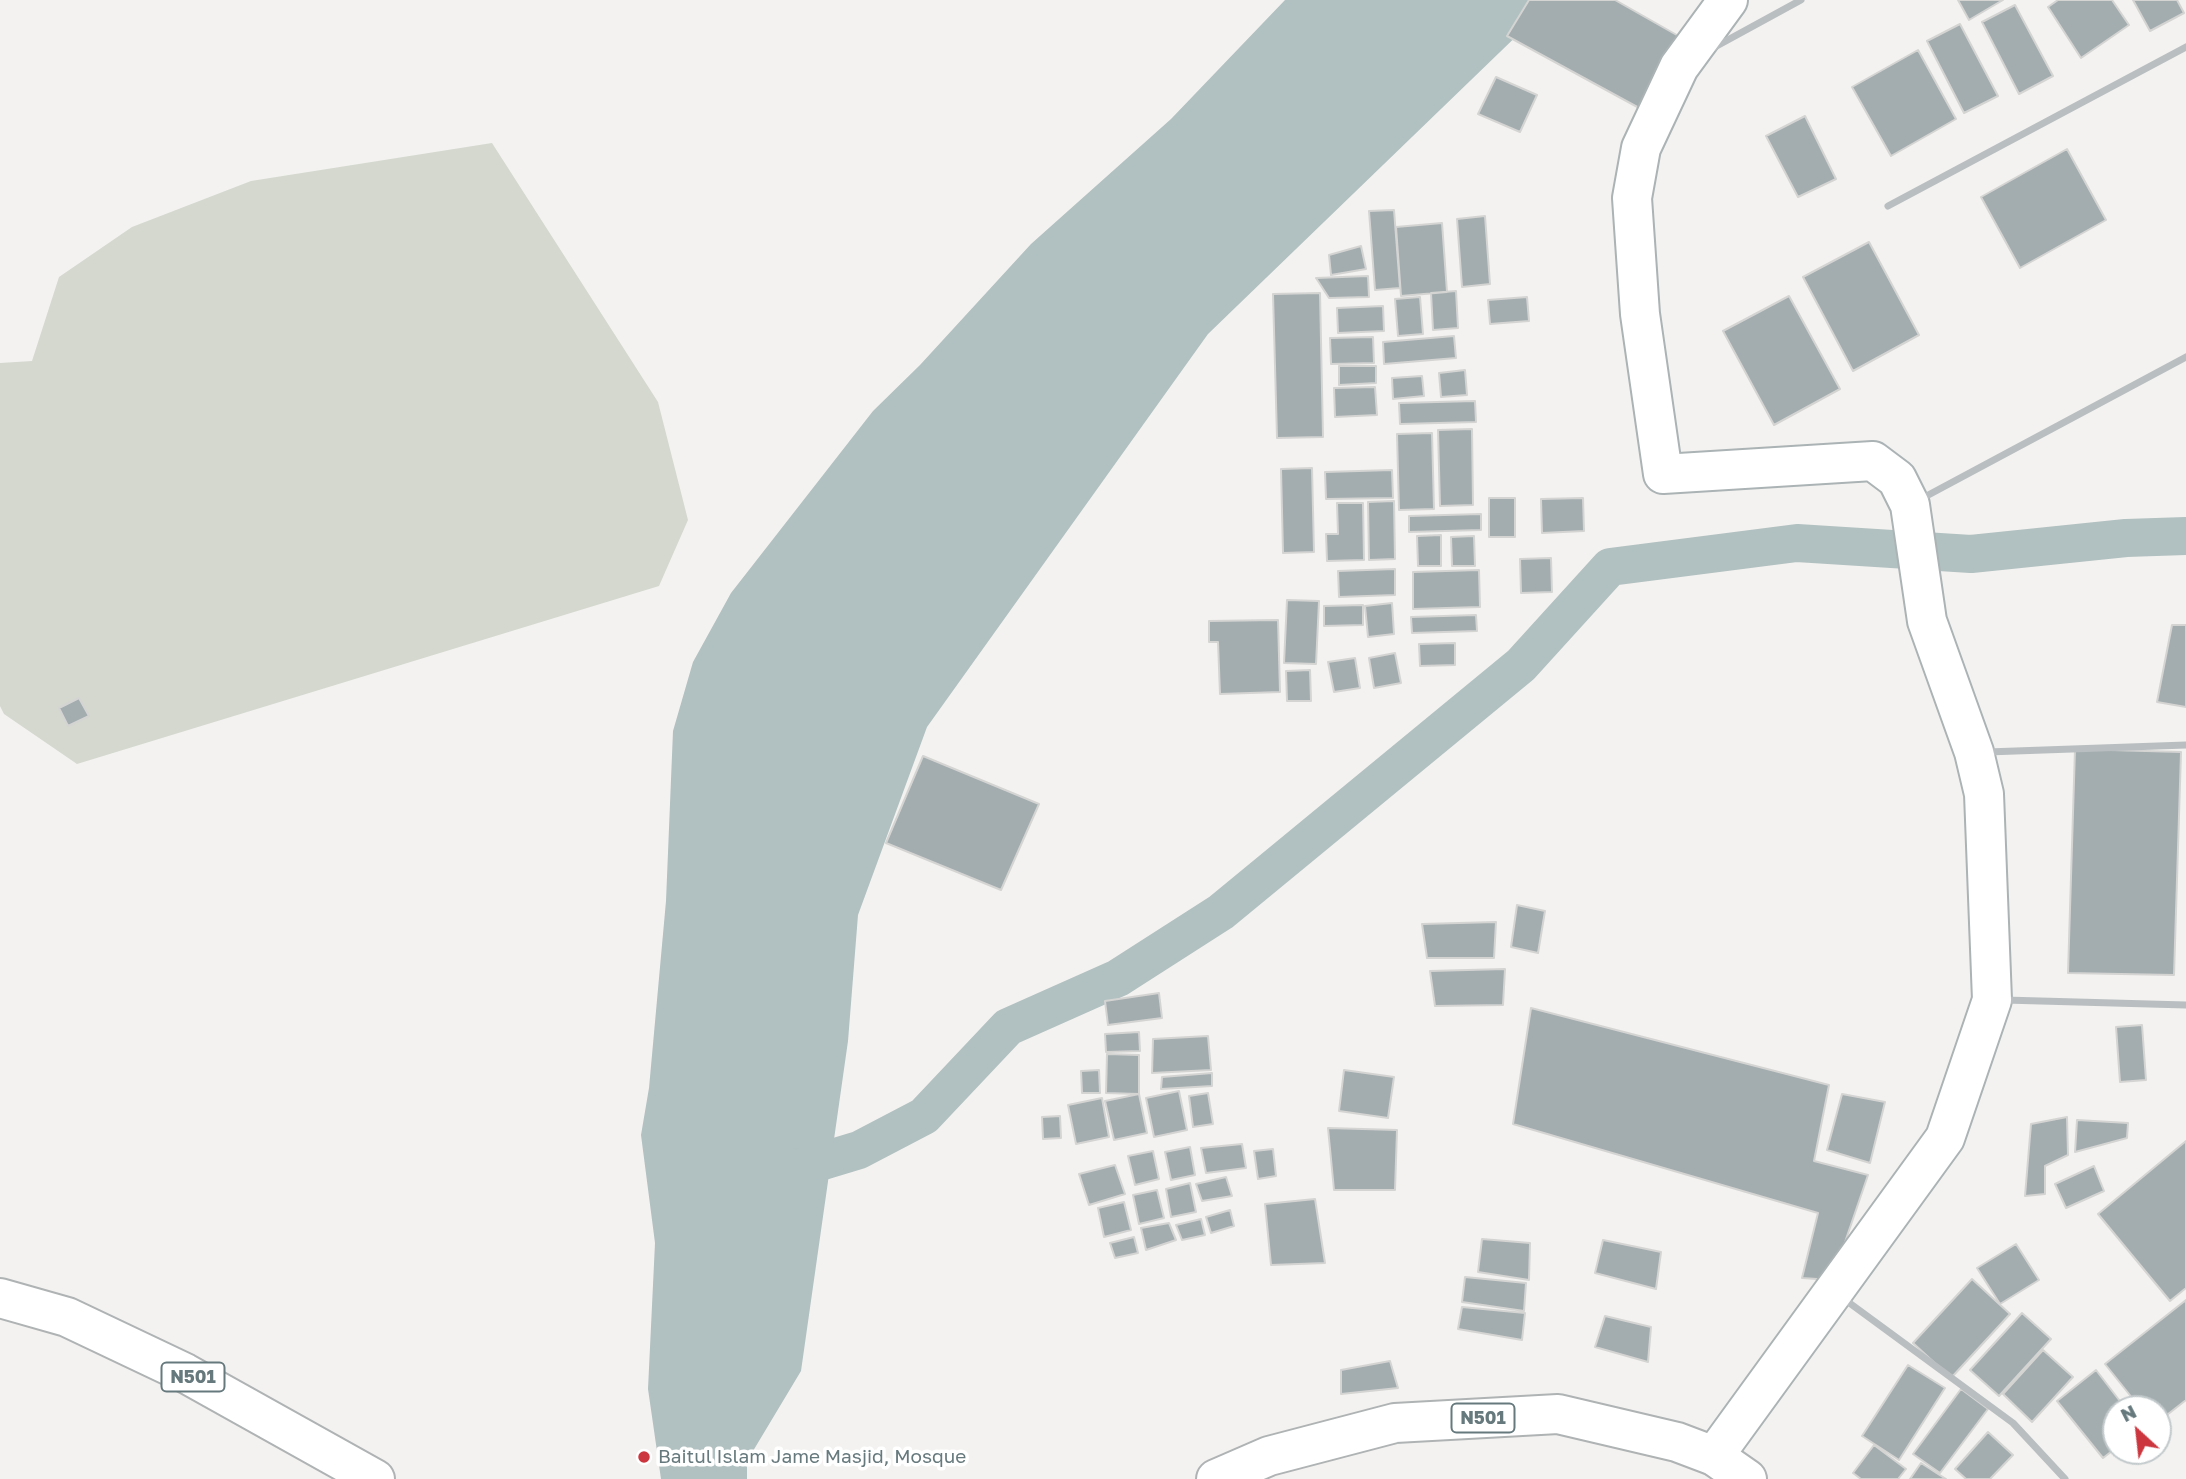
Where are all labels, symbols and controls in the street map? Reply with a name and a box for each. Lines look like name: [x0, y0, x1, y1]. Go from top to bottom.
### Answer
road number: N501: [162, 1362, 224, 1392]
north arrow: [2102, 1395, 2172, 1465]
text: N: [2116, 1399, 2140, 1426]
road number: N501: [1452, 1404, 1514, 1433]
place label: Baitul Islam Jame Masjid, Mosque: [658, 1446, 966, 1468]
marker: Baitul Islam Jame Masjid, Mosque: [636, 1449, 652, 1465]

